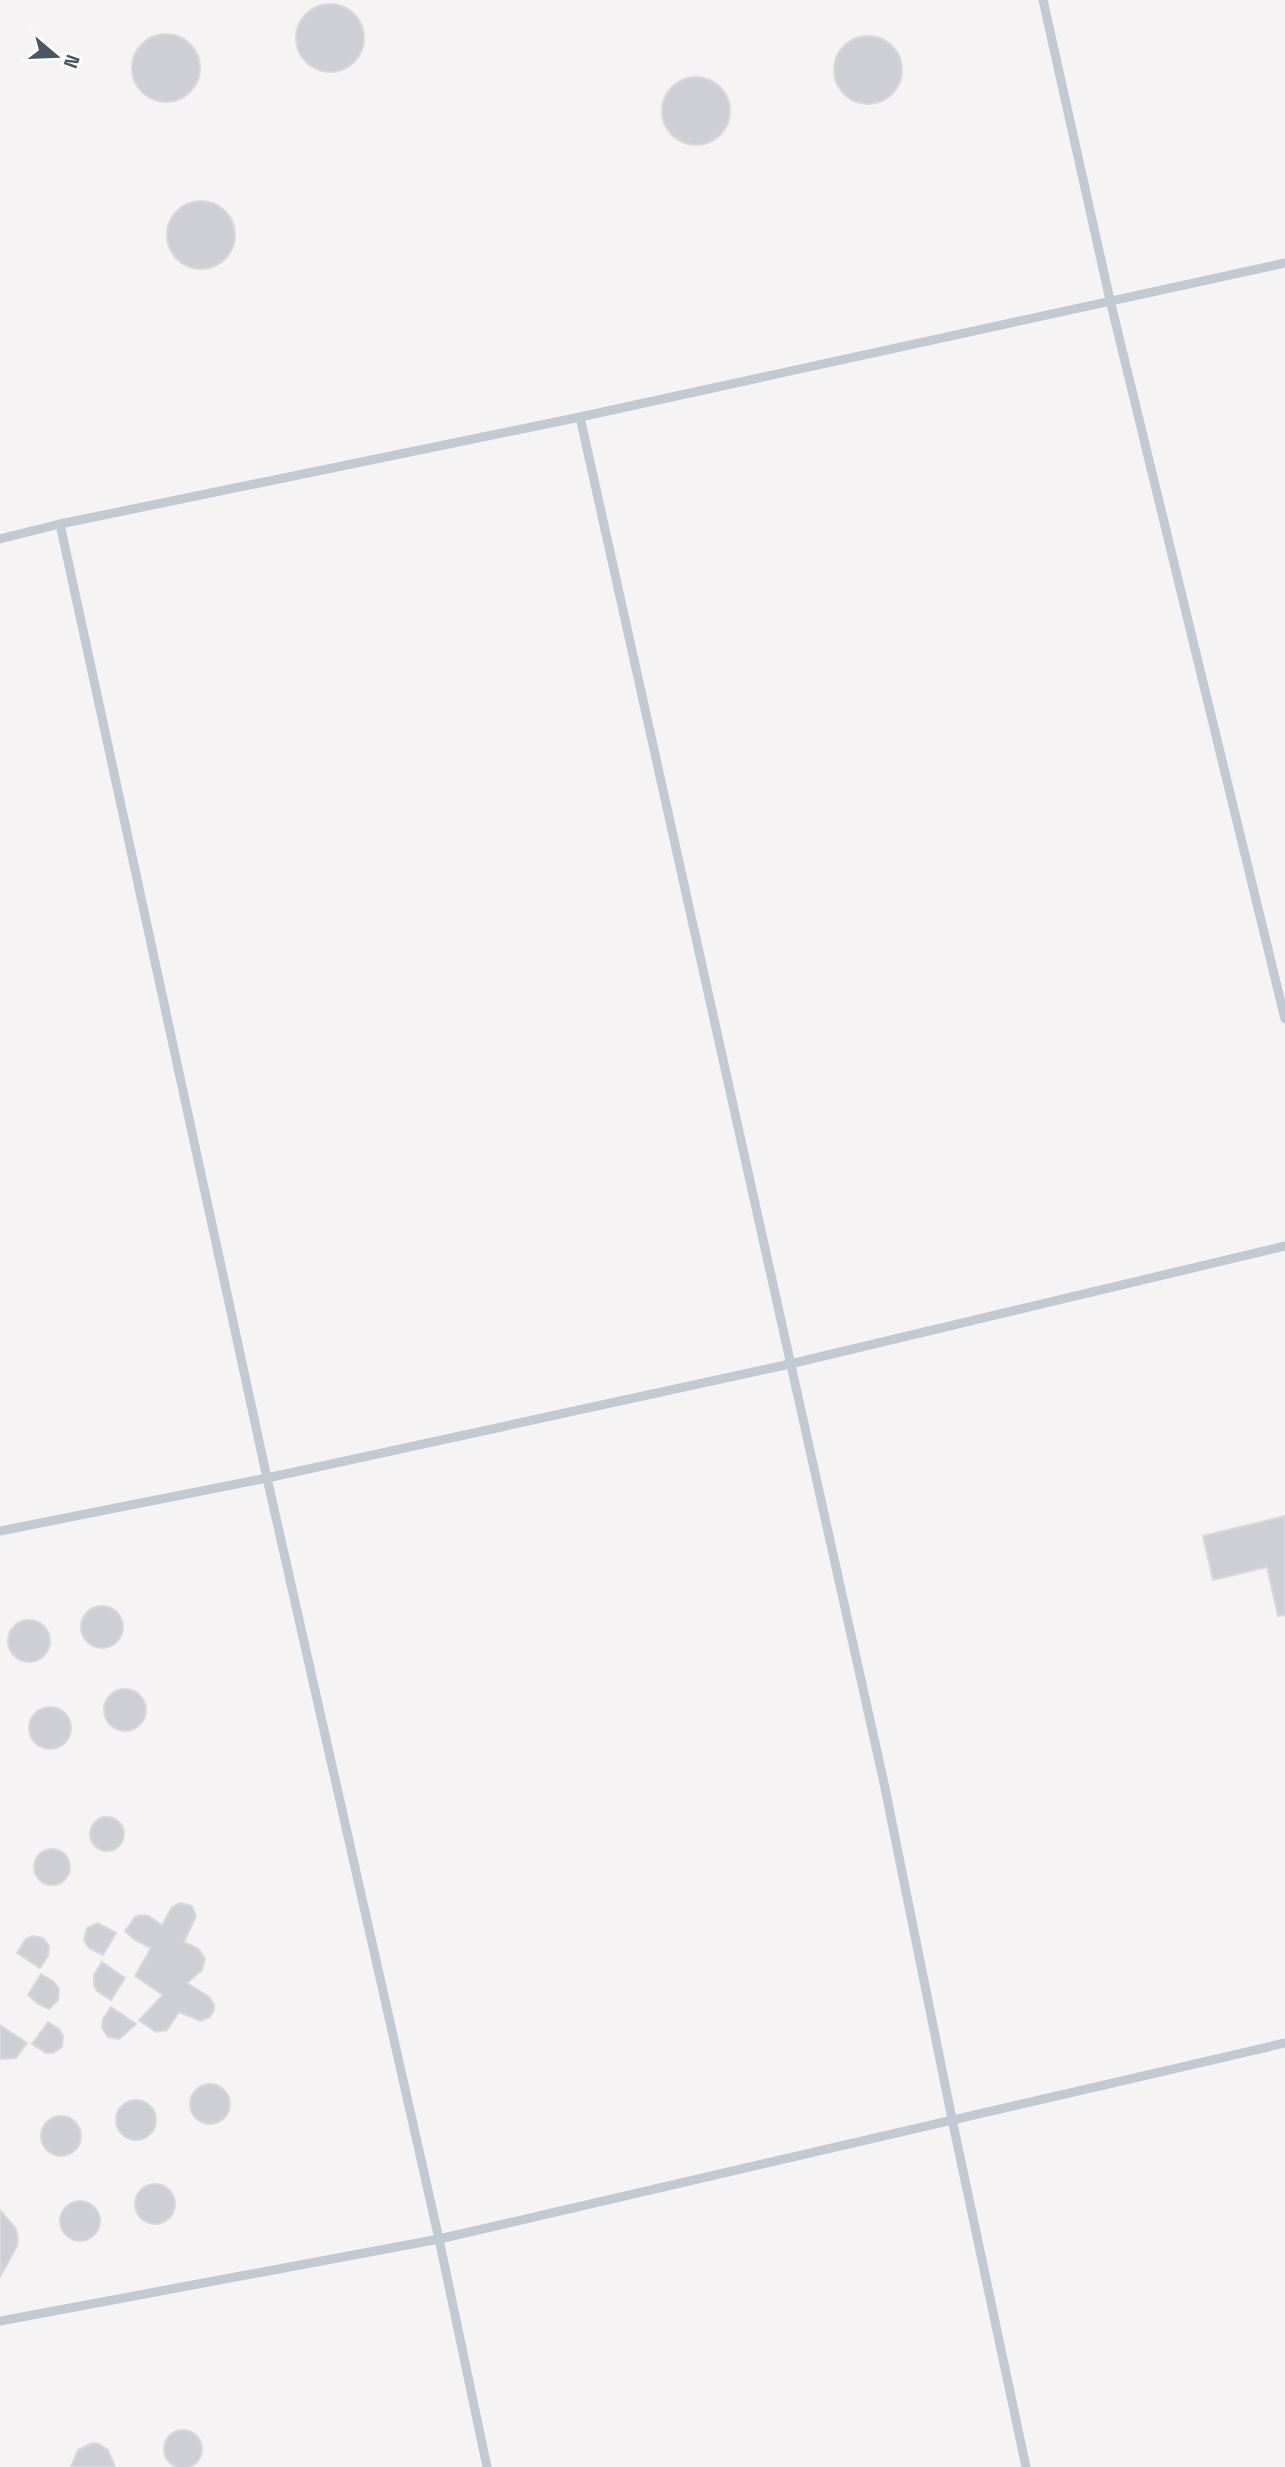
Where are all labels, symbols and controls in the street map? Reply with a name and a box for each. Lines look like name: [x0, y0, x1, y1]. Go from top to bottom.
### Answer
north arrow: [21, 21, 91, 91]
text: N: [58, 51, 85, 71]

